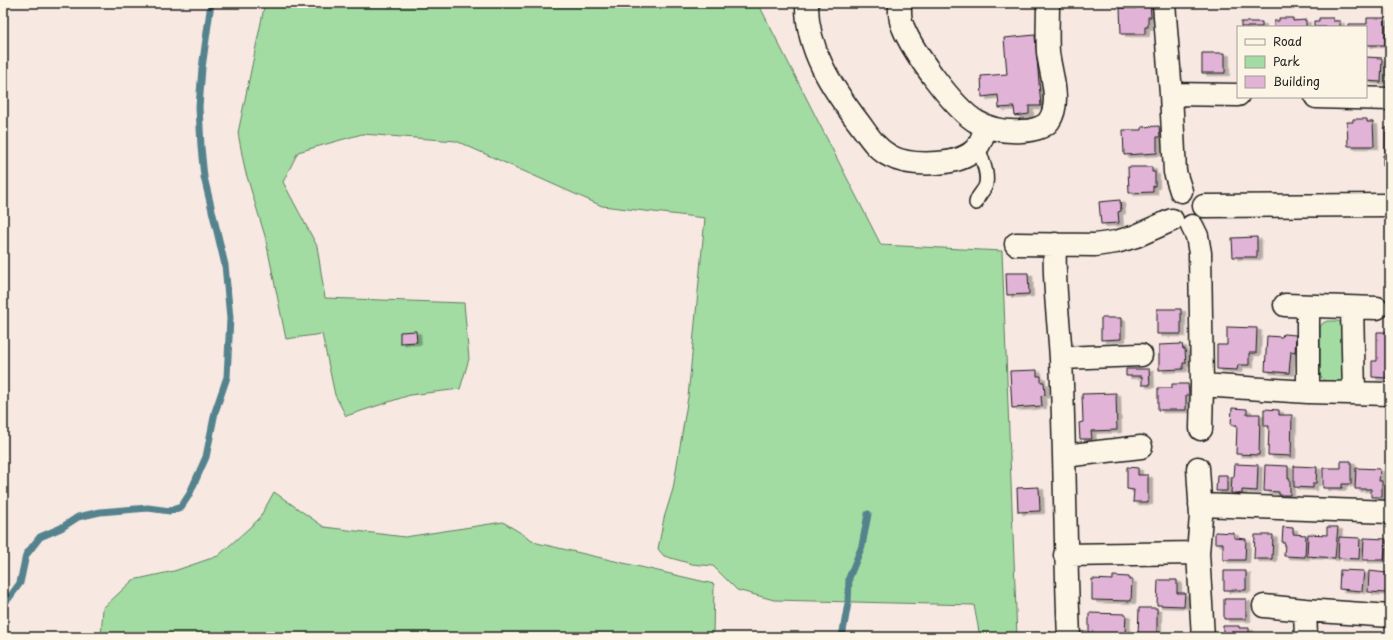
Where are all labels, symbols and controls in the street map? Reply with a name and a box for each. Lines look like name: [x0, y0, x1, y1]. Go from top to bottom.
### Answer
legend: [1237, 26, 1367, 98]
text: Road: [1273, 32, 1302, 50]
text: Park: [1273, 52, 1300, 70]
text: Building: [1273, 72, 1320, 90]

